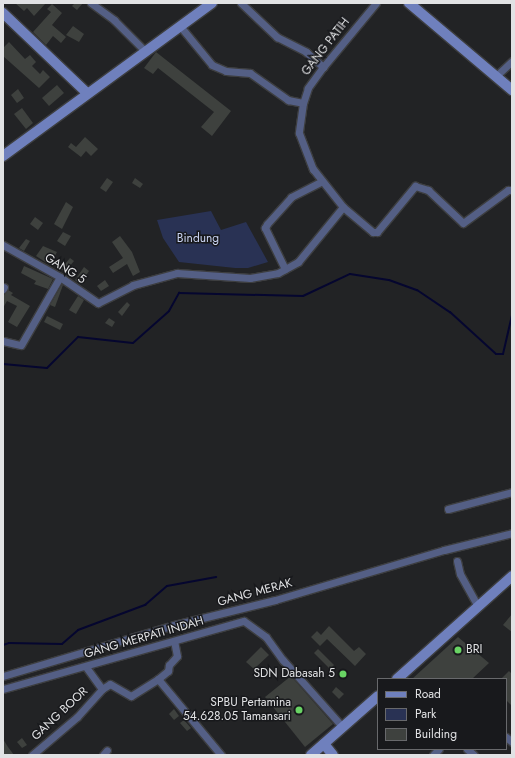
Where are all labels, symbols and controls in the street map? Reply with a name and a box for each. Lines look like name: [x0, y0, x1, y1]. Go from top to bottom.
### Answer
street label: GANG PATIH: [299, 15, 353, 79]
park label: Bindung: [177, 232, 219, 246]
street label: GANG 5: [42, 251, 88, 287]
street label: GANG MERAK: [216, 576, 294, 610]
street label: GANG MERPATI INDAH: [83, 614, 205, 662]
place label: BRI: [466, 643, 482, 657]
marker: BRI: [453, 645, 463, 655]
place label: SDN Dabasah 5: [254, 667, 335, 681]
marker: SDN Dabasah 5: [338, 669, 348, 679]
legend: [377, 678, 507, 750]
street label: GANG BOOR: [29, 684, 91, 744]
text: Road: [415, 685, 441, 703]
place label: SPBU Pertamina 54.628.05 Tamansari: [183, 696, 291, 724]
marker: SPBU Pertamina 54.628.05 Tamansari: [294, 705, 304, 715]
text: Park: [415, 705, 436, 723]
text: Building: [415, 725, 457, 743]

